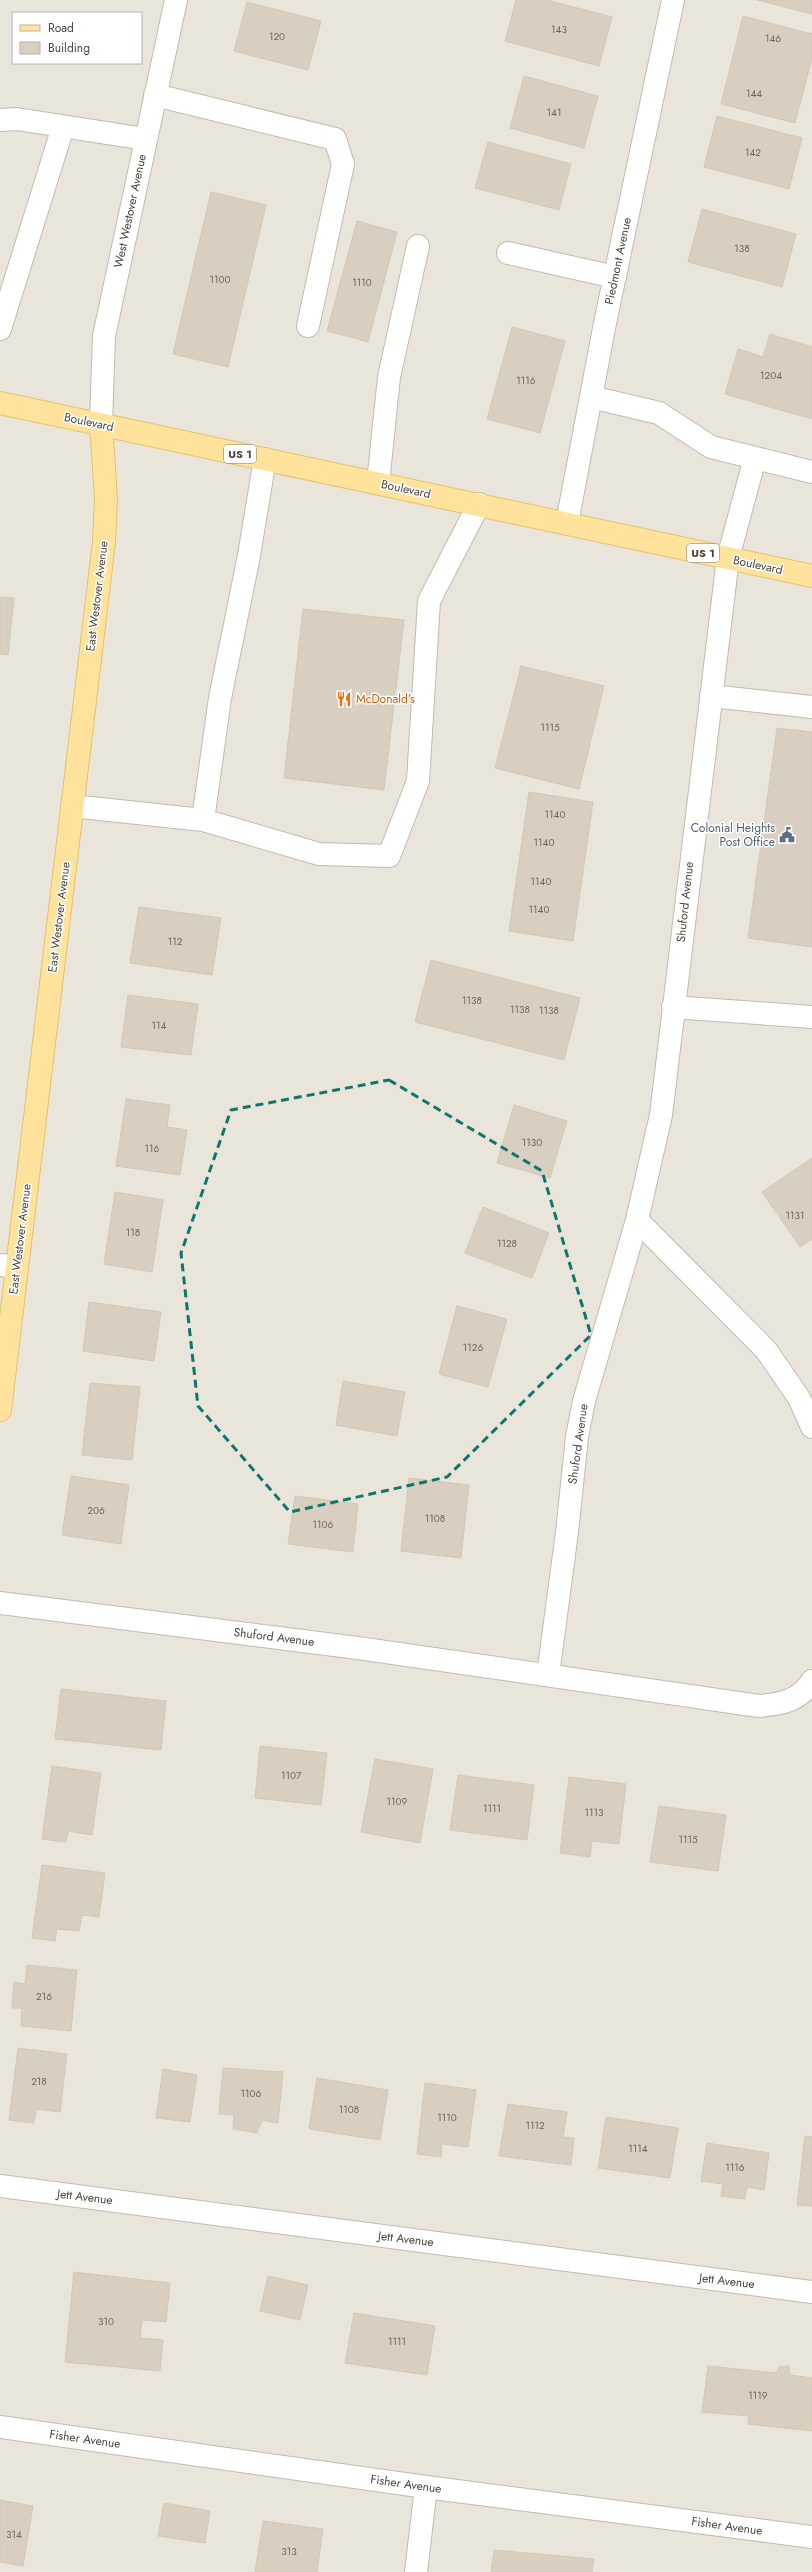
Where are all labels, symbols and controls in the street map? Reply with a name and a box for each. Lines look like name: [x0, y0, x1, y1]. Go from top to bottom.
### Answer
legend: [12, 12, 142, 64]
text: Road: [48, 19, 74, 37]
house number: 143: [551, 22, 567, 37]
house number: 120: [269, 29, 285, 44]
house number: 146: [765, 31, 781, 46]
text: Building: [48, 39, 90, 57]
house number: 144: [746, 86, 762, 101]
house number: 141: [547, 105, 561, 120]
house number: 142: [745, 145, 761, 160]
street label: West Westover Avenue: [109, 152, 151, 270]
street label: Piedmont Avenue: [600, 216, 636, 306]
house number: 138: [734, 241, 750, 256]
house number: 1100: [210, 272, 231, 287]
house number: 1110: [352, 275, 372, 290]
house number: 1204: [760, 368, 782, 383]
house number: 1116: [516, 373, 536, 388]
street label: Boulevard: [63, 408, 115, 436]
road number: US 1: [224, 445, 256, 463]
street label: Boulevard: [380, 475, 432, 503]
street label: East Westover Avenue: [81, 540, 113, 652]
road number: US 1: [687, 544, 719, 562]
street label: Boulevard: [732, 551, 784, 579]
restaurant icon: McDonald's: [335, 690, 353, 708]
place label: McDonald's: [356, 690, 415, 708]
house number: 1115: [540, 720, 560, 735]
house number: 1140: [545, 807, 565, 822]
place label: Colonial Heights Post Office: [691, 819, 775, 851]
public building icon: Colonial Heights Post Office: [778, 826, 796, 844]
house number: 1140: [534, 835, 554, 850]
street label: East Westover Avenue: [43, 861, 75, 973]
street label: Shuford Avenue: [672, 861, 698, 943]
house number: 1140: [531, 874, 551, 889]
house number: 1140: [529, 902, 549, 917]
house number: 112: [168, 934, 183, 949]
house number: 1138: [462, 993, 482, 1008]
house number: 1138: [510, 1002, 530, 1017]
house number: 1138: [539, 1003, 559, 1018]
house number: 114: [152, 1018, 167, 1033]
house number: 1130: [522, 1135, 542, 1150]
house number: 116: [145, 1141, 160, 1156]
street label: East Westover Avenue: [4, 1183, 36, 1295]
house number: 1131: [786, 1208, 804, 1223]
house number: 118: [126, 1225, 140, 1240]
house number: 1128: [497, 1236, 517, 1251]
house number: 1126: [463, 1340, 483, 1355]
street label: Shuford Avenue: [563, 1403, 593, 1485]
house number: 206: [87, 1503, 105, 1518]
house number: 1108: [425, 1511, 445, 1526]
house number: 1106: [313, 1517, 334, 1532]
street label: Shuford Avenue: [233, 1623, 315, 1651]
house number: 1107: [281, 1768, 302, 1783]
house number: 1109: [387, 1794, 408, 1809]
house number: 1111: [483, 1801, 501, 1816]
house number: 1113: [585, 1805, 604, 1820]
house number: 1115: [678, 1832, 698, 1847]
house number: 216: [36, 1989, 52, 2004]
house number: 218: [31, 2074, 47, 2089]
house number: 1106: [241, 2086, 262, 2101]
house number: 1108: [339, 2102, 359, 2117]
house number: 1110: [437, 2110, 457, 2125]
house number: 1112: [525, 2118, 545, 2133]
house number: 1114: [628, 2141, 648, 2156]
house number: 1116: [725, 2160, 745, 2175]
street label: Jett Avenue: [54, 2184, 114, 2209]
street label: Jett Avenue: [375, 2226, 435, 2251]
street label: Jett Avenue: [696, 2268, 756, 2293]
house number: 310: [98, 2314, 114, 2329]
house number: 1111: [388, 2334, 406, 2349]
house number: 1119: [748, 2388, 768, 2403]
street label: Fisher Avenue: [48, 2425, 122, 2453]
street label: Fisher Avenue: [369, 2470, 443, 2498]
street label: Fisher Avenue: [690, 2512, 764, 2540]
house number: 314: [6, 2527, 22, 2542]
house number: 313: [281, 2544, 297, 2559]

